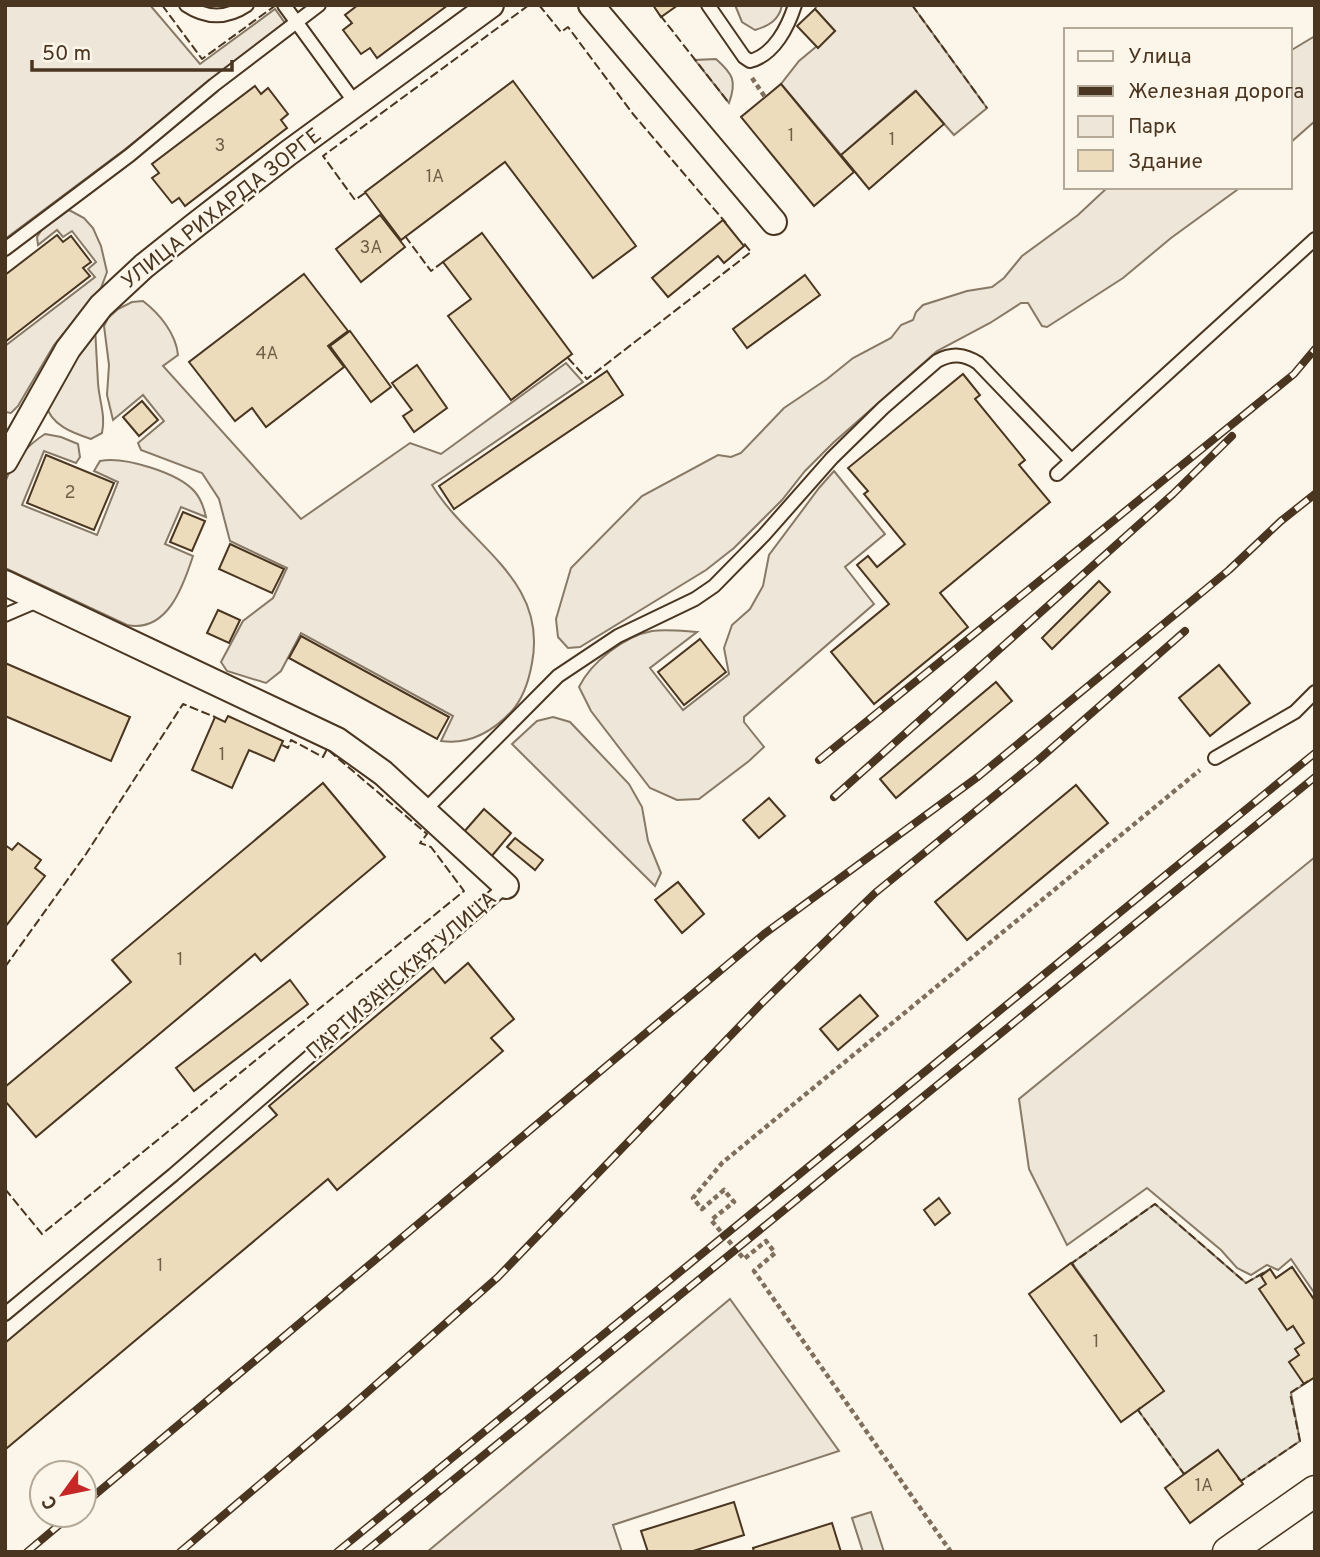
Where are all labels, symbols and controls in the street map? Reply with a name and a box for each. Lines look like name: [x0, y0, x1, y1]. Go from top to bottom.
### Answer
scale bar: [32, 28, 231, 72]
legend: [1064, 28, 1292, 189]
text: 50 m: [42, 41, 91, 68]
text: Улица: [1128, 44, 1192, 71]
text: Железная дорога: [1128, 79, 1304, 106]
text: Парк: [1128, 114, 1177, 141]
street label: УЛИЦА РИХАРДА ЗОРГЕ: [116, 122, 328, 296]
house number: 1: [788, 125, 794, 148]
house number: 1: [889, 129, 895, 152]
house number: 3: [215, 135, 225, 158]
text: Здание: [1128, 149, 1203, 176]
house number: 1А: [426, 166, 444, 189]
house number: 3А: [360, 237, 382, 260]
house number: 4А: [255, 343, 279, 366]
house number: 2: [64, 482, 76, 505]
house number: 1: [219, 744, 225, 767]
street label: ПАРТИЗАНСКАЯ УЛИЦА: [301, 886, 503, 1066]
house number: 1: [177, 949, 183, 972]
house number: 1: [157, 1255, 163, 1278]
house number: 1: [1093, 1331, 1099, 1354]
north arrow: [28, 1459, 98, 1529]
house number: 1А: [1195, 1475, 1213, 1498]
text: С: [37, 1491, 64, 1514]

